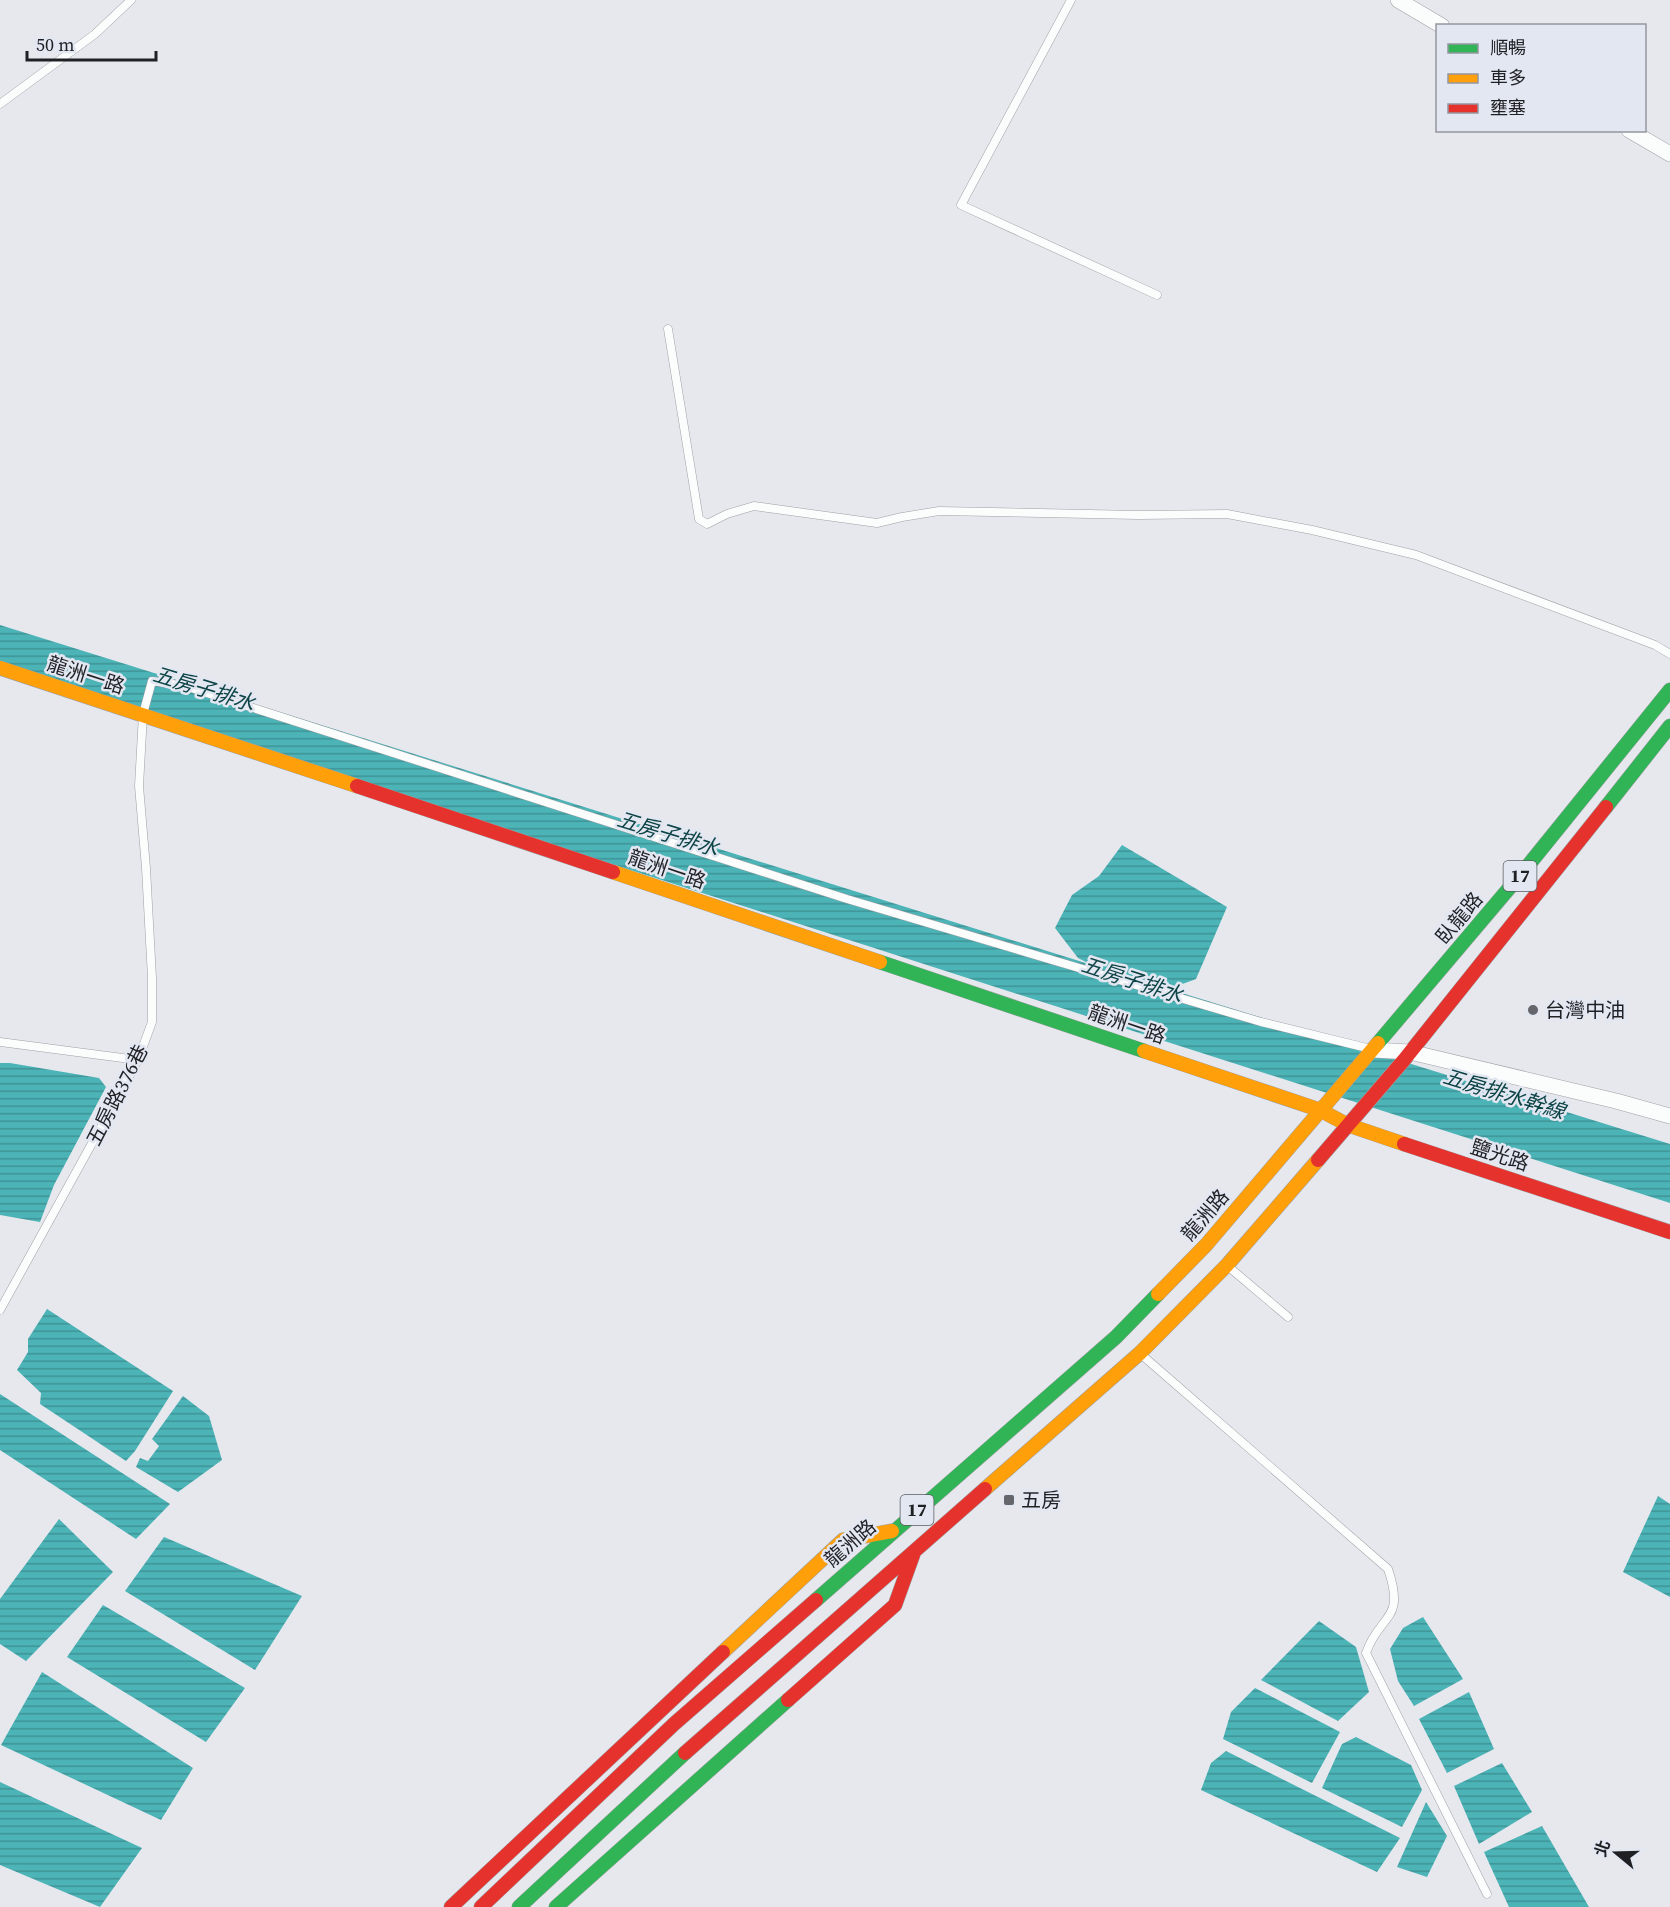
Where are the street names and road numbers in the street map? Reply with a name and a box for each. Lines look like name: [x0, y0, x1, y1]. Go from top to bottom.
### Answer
street label: 龍洲一路: [44, 649, 128, 701]
street label: 龍洲一路: [625, 843, 709, 895]
road number: 17: [1504, 861, 1537, 891]
street label: 臥龍路: [1429, 886, 1489, 950]
street label: 龍洲一路: [1085, 998, 1169, 1050]
street label: 五房路376巷: [80, 1040, 154, 1150]
street label: 鹽光路: [1467, 1132, 1533, 1178]
street label: 龍洲路: [1175, 1183, 1235, 1247]
road number: 17: [900, 1495, 934, 1525]
street label: 龍洲路: [818, 1513, 882, 1573]

